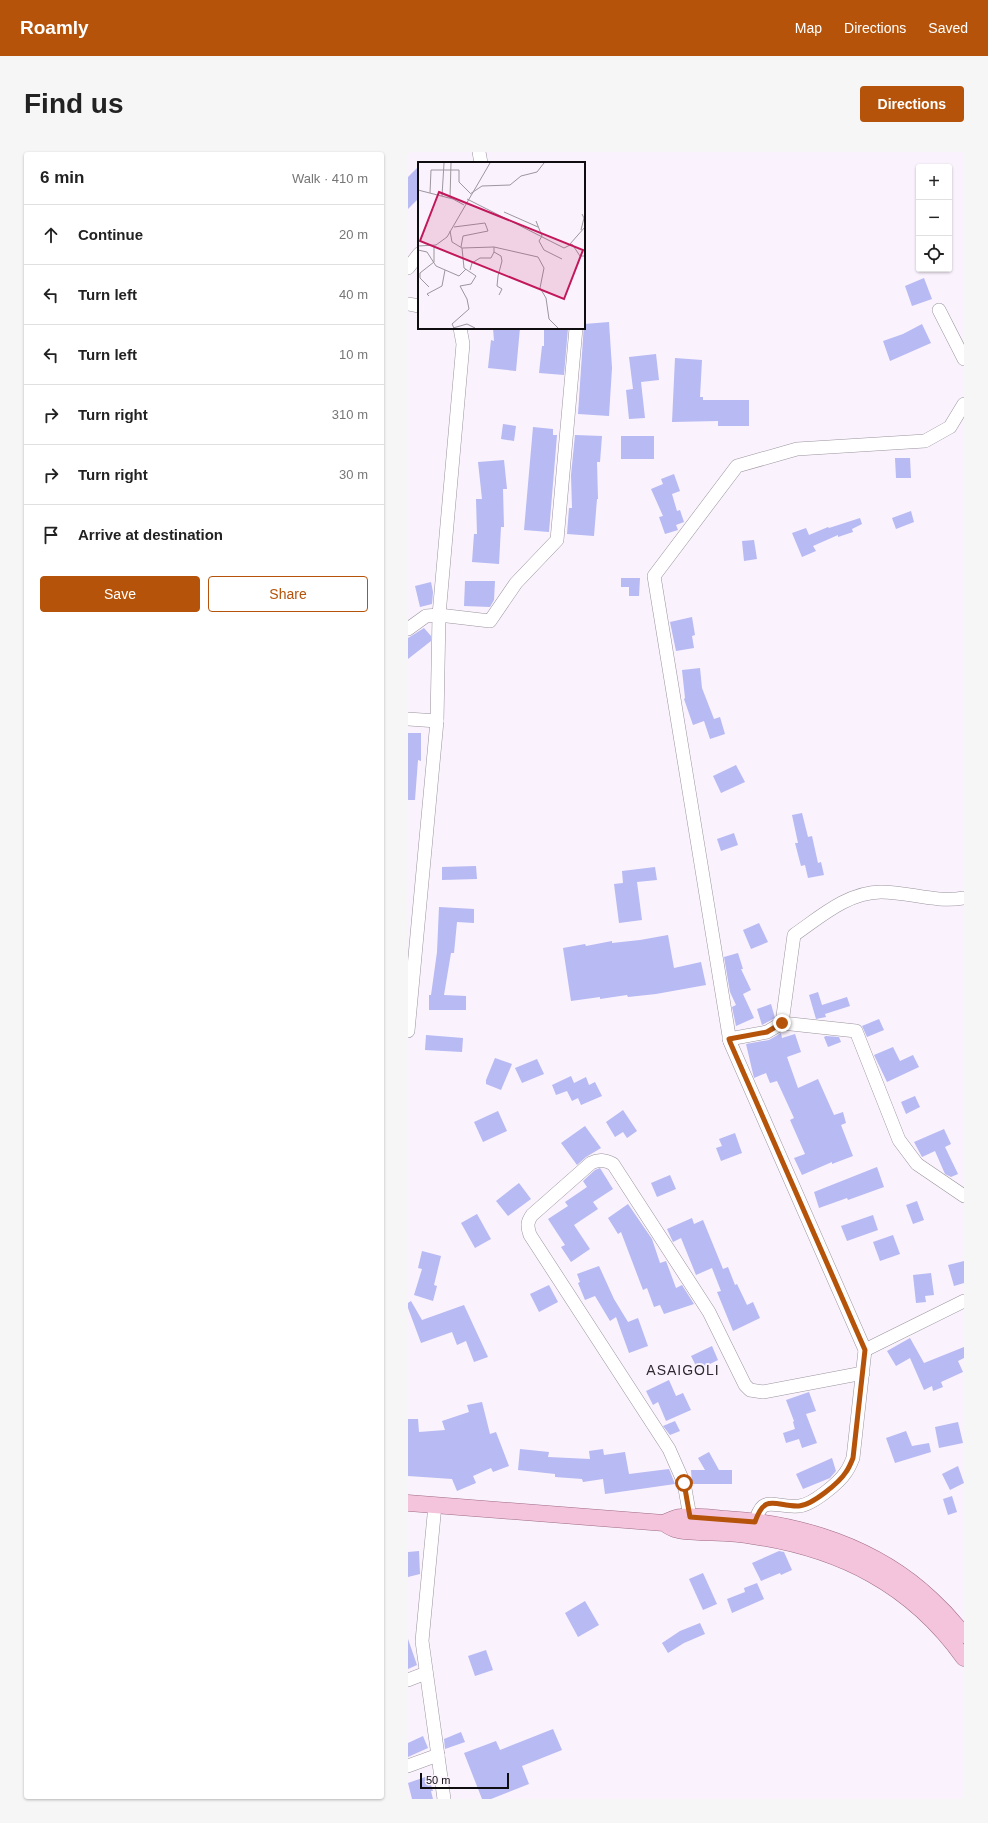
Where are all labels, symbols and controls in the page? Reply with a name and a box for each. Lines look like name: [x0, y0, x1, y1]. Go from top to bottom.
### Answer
text: Roamly: [20, 17, 89, 38]
text: Map: [795, 20, 822, 36]
text: Directions: [844, 20, 906, 36]
text: Saved: [928, 20, 968, 36]
button: Directions: [860, 86, 964, 122]
text: Find us: [24, 88, 124, 119]
inset map: [418, 162, 585, 329]
map controls: [916, 164, 952, 272]
button: +: [916, 164, 952, 200]
text: 6 min: [40, 168, 84, 187]
text: Walk · 410 m: [292, 171, 368, 186]
button: −: [916, 200, 952, 236]
icon: ahead: [40, 224, 62, 246]
text: Continue: [78, 226, 143, 243]
text: 20 m: [339, 227, 368, 242]
button: locate: [916, 236, 952, 272]
icon: left: [40, 284, 62, 306]
text: Turn left: [78, 286, 137, 303]
text: 40 m: [339, 287, 368, 302]
icon: left: [40, 344, 62, 366]
text: Turn left: [78, 346, 137, 363]
text: 10 m: [339, 347, 368, 362]
icon: right: [40, 404, 62, 426]
text: Turn right: [78, 406, 148, 423]
text: 310 m: [332, 407, 368, 422]
icon: right: [40, 464, 62, 486]
text: Turn right: [78, 466, 148, 483]
text: 30 m: [339, 467, 368, 482]
icon: arrive: [40, 524, 62, 546]
text: Arrive at destination: [78, 526, 223, 543]
button: Save: [40, 576, 200, 612]
button: Share: [208, 576, 368, 612]
route end: [773, 1014, 791, 1032]
district label: ASAIGOLI: [646, 1362, 720, 1378]
route start: [675, 1474, 693, 1492]
scale bar: [420, 1771, 509, 1790]
text: 50 m: [426, 1774, 450, 1786]

